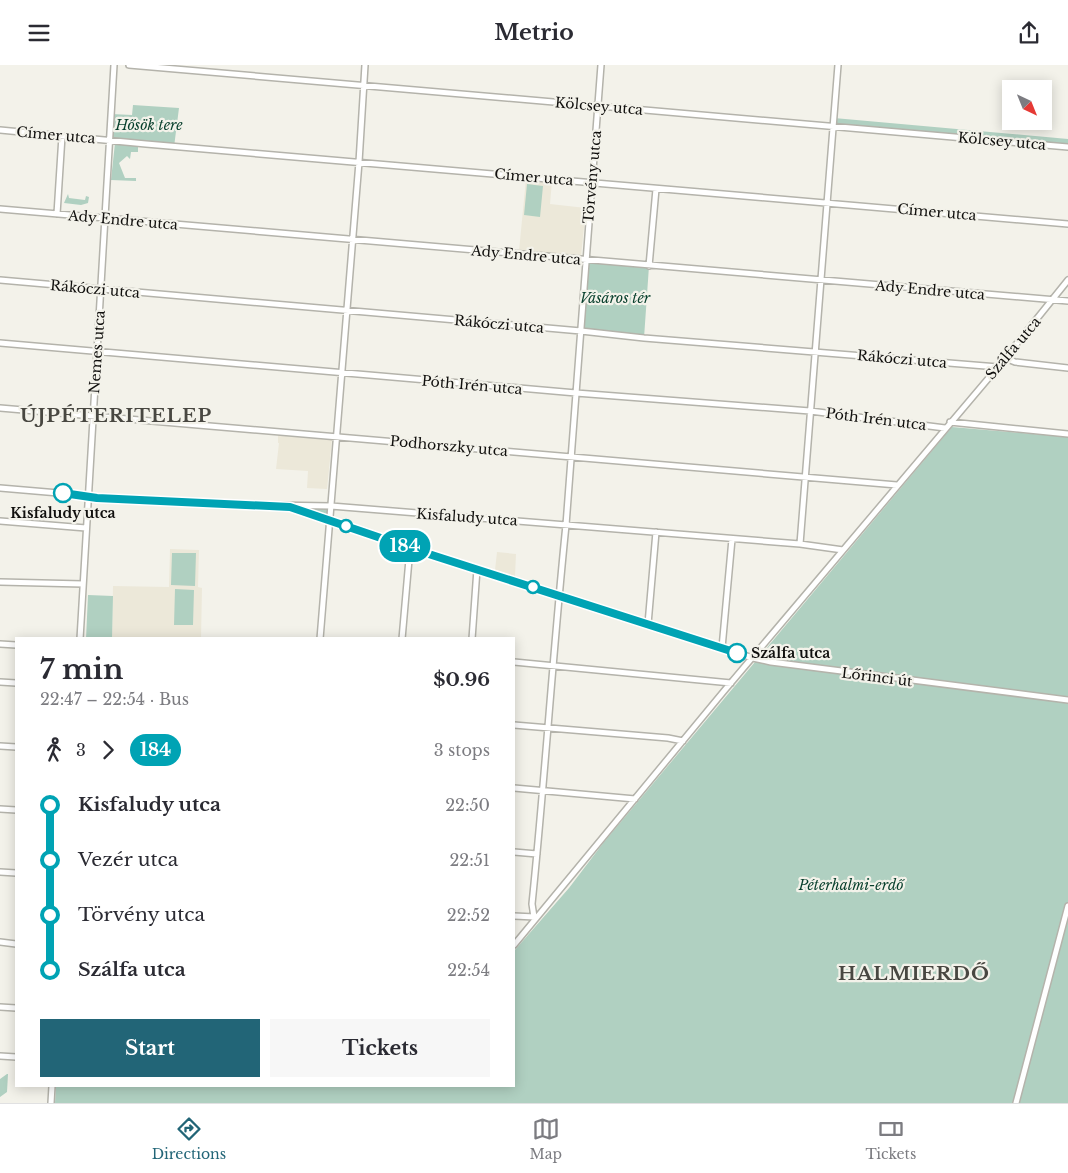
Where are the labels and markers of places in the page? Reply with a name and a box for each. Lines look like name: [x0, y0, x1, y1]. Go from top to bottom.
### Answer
marker: Kisfaludy utca: [53, 483, 73, 503]
place label: Kisfaludy utca: [10, 504, 116, 522]
unlabelled marker: [339, 519, 353, 533]
unlabelled marker: [526, 580, 540, 594]
marker: Szálfa utca: [727, 643, 747, 663]
place label: Szálfa utca: [751, 644, 830, 662]

